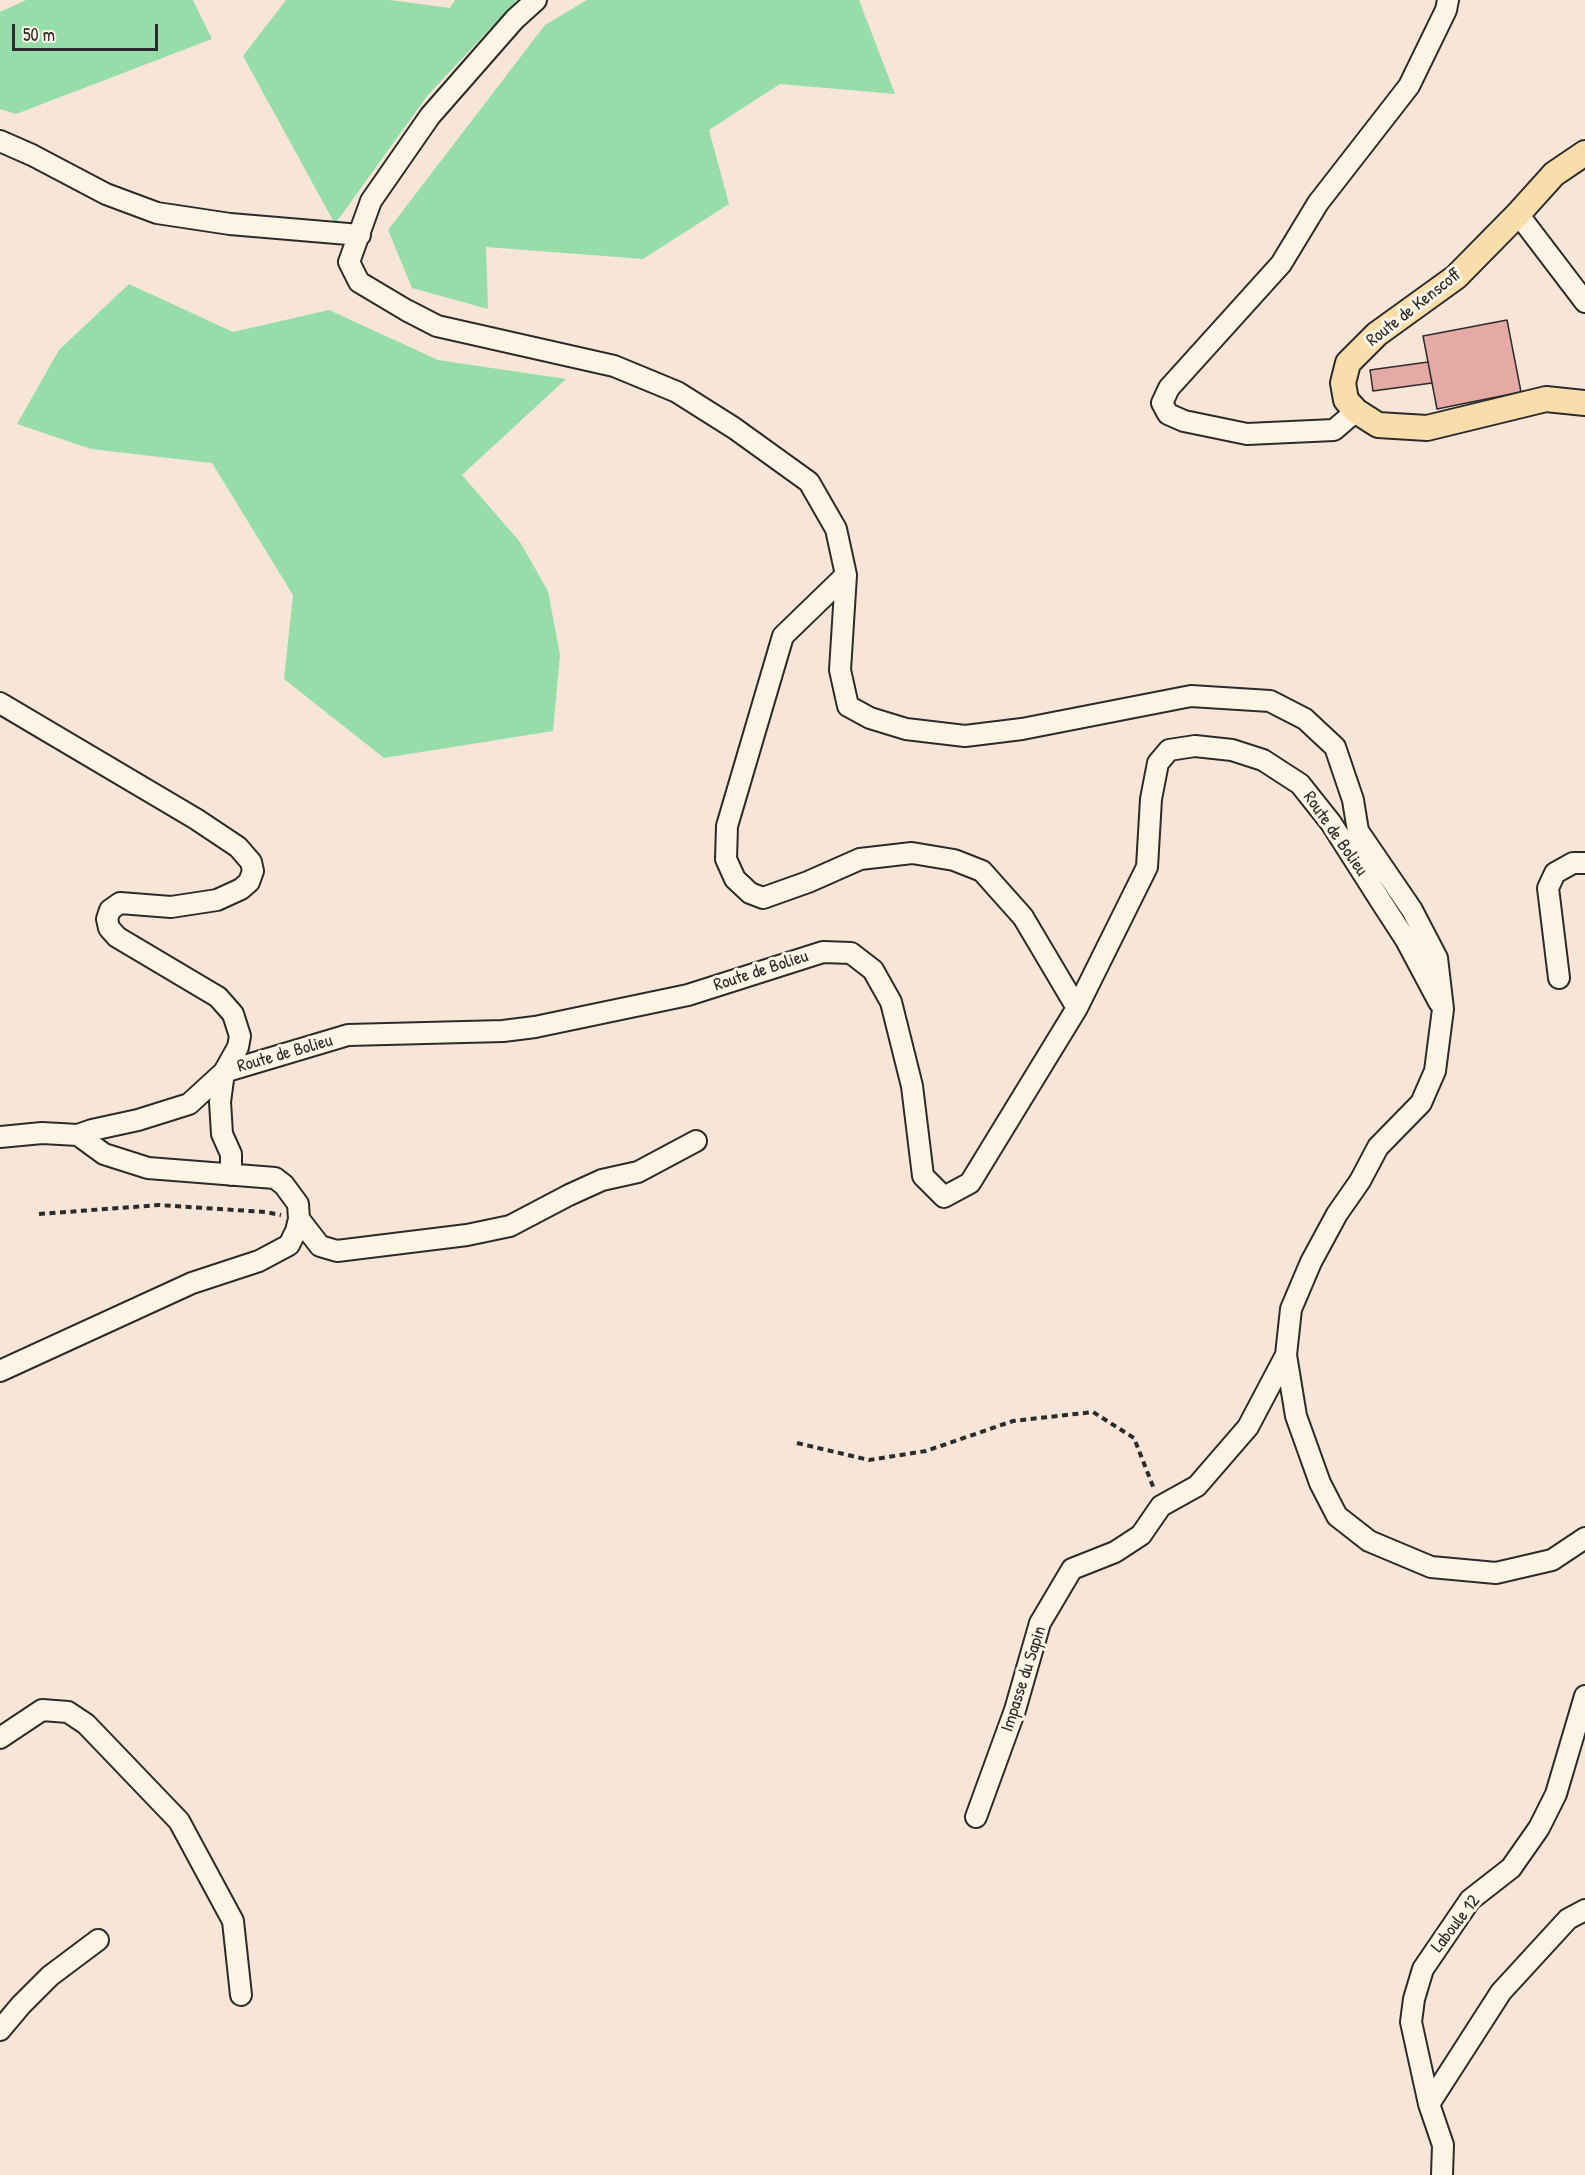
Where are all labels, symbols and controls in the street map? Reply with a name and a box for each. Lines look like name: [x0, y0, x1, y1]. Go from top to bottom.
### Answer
scale bar: [15, 12, 160, 50]
text: 50 m: [23, 22, 55, 47]
street label: Route de Kenscoff: [1363, 264, 1465, 352]
street label: Route de Bolieu: [1298, 788, 1372, 880]
street label: Route de Bolieu: [711, 946, 811, 996]
street label: Route de Bolieu: [235, 1030, 335, 1078]
street label: Impasse du Sapin: [997, 1623, 1051, 1735]
street label: Laboule 12: [1427, 1891, 1485, 1957]

